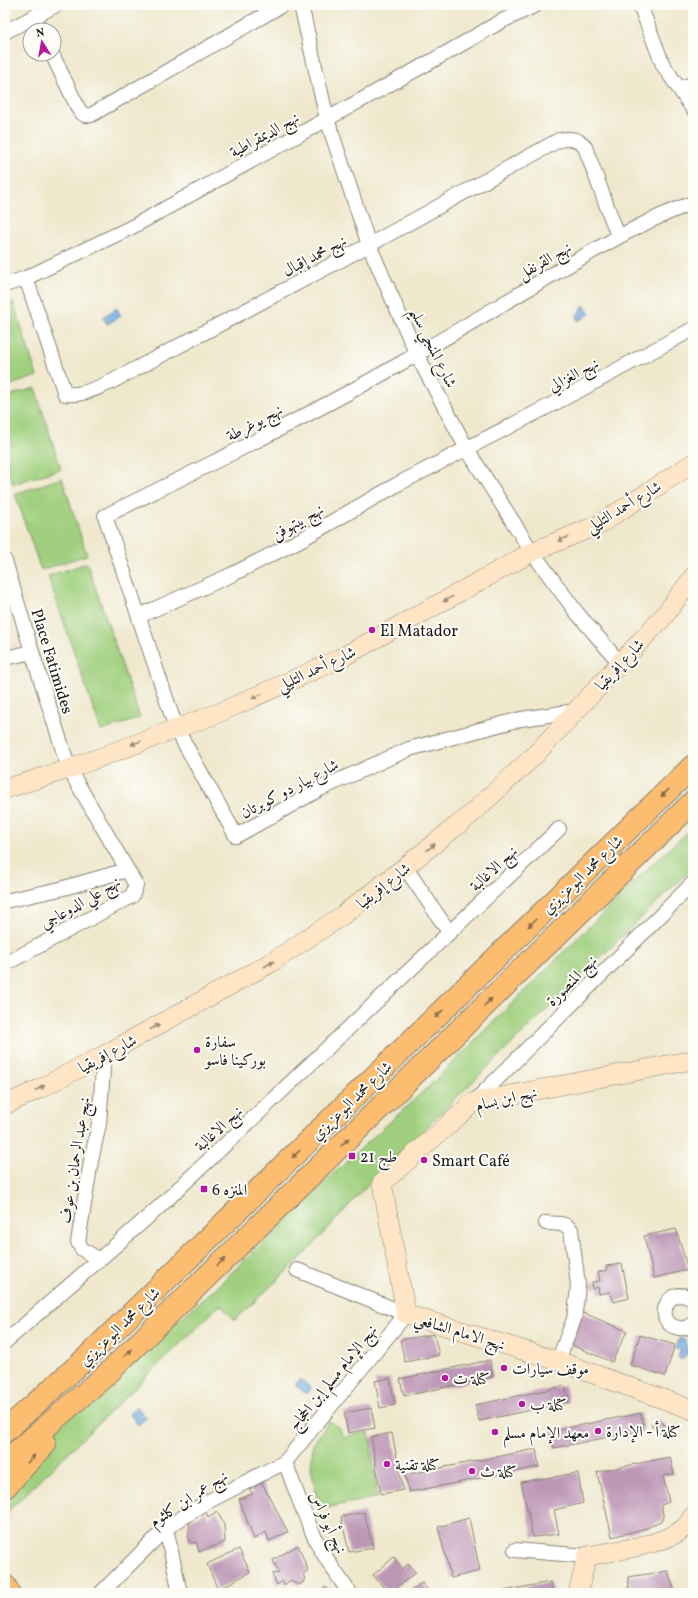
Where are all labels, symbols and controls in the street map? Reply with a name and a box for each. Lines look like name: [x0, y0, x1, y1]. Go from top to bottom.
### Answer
north arrow: [22, 22, 62, 62]
text: N: [35, 26, 46, 42]
street label: نهج الديمقراطية: [226, 108, 305, 166]
street label: نهج محمد إقبال: [279, 231, 352, 285]
street label: نهج القرنفل: [514, 237, 577, 288]
street label: شارع المنجي سليم: [400, 304, 461, 394]
street label: نهج الغزالي: [545, 353, 604, 400]
street label: نهج يوغرطة: [223, 400, 288, 450]
street label: شارع أحمد التليلي: [581, 475, 668, 542]
street label: نهج بيتهوفن: [268, 499, 329, 548]
one-way arrow: [558, 536, 569, 542]
one-way arrow: [442, 596, 454, 602]
street label: Place Fatimides: [25, 606, 78, 717]
place label: El Matador: [380, 621, 458, 643]
marker: El Matador: [367, 625, 377, 635]
street label: شارع إفريقيا: [591, 635, 651, 697]
street label: شارع أحمد التليلي: [273, 640, 361, 700]
one-way arrow: [252, 693, 263, 699]
one-way arrow: [130, 741, 142, 747]
street label: شارع بيار دو كوبرتان: [237, 755, 343, 826]
one-way arrow: [660, 788, 670, 798]
street label: شارع محمد البوعزيزي: [538, 831, 630, 921]
street label: نهج الاغالبة: [466, 842, 525, 899]
one-way arrow: [425, 843, 436, 851]
street label: شارع إفريقيا: [353, 858, 417, 916]
street label: نهج علي الدوعاجي: [37, 872, 127, 938]
one-way arrow: [527, 918, 537, 928]
street label: نهج المنصورة: [542, 951, 604, 1013]
one-way arrow: [263, 961, 275, 968]
one-way arrow: [483, 997, 493, 1007]
one-way arrow: [434, 1009, 444, 1019]
one-way arrow: [149, 1024, 161, 1030]
street label: شارع إفريقيا: [75, 1030, 142, 1080]
place label: سفارة بوركينا فاسو: [203, 1032, 266, 1072]
marker: سفارة بوركينا فاسو: [192, 1045, 202, 1055]
street label: شارع محمد البوعزيزي: [307, 1057, 399, 1147]
street label: نهج ابن بسام: [473, 1082, 540, 1120]
one-way arrow: [34, 1085, 46, 1092]
street label: نهج عبد الرحمان بن عوف: [55, 1096, 99, 1225]
street label: نهج الاغالبة: [191, 1102, 250, 1159]
one-way arrow: [340, 1137, 350, 1147]
place label: طج 21: [360, 1147, 397, 1171]
one-way arrow: [291, 1149, 301, 1158]
marker: طج 21: [347, 1151, 357, 1161]
place label: Smart Café: [432, 1151, 510, 1173]
marker: Smart Café: [419, 1155, 429, 1165]
place label: المنزه 6: [212, 1180, 247, 1202]
marker: المنزه 6: [199, 1184, 209, 1194]
one-way arrow: [217, 1258, 226, 1267]
street label: شارع محمد البوعزيزي: [75, 1283, 167, 1373]
street label: نهج الامام الشافعي: [410, 1309, 507, 1360]
street label: نهج اﻹمام مسلم إبن الحجاج: [284, 1321, 386, 1438]
one-way arrow: [123, 1348, 133, 1357]
place label: موقف سيارات: [512, 1359, 589, 1381]
marker: موقف سيارات: [499, 1363, 509, 1373]
place label: كتلة ت: [453, 1369, 490, 1391]
marker: كتلة ت: [440, 1373, 450, 1383]
place label: كتلة ب: [530, 1395, 567, 1417]
marker: كتلة ب: [517, 1399, 527, 1409]
place label: كتلة أ - الإدارة: [606, 1420, 681, 1444]
place label: معهد الإمام مسلم: [503, 1423, 589, 1449]
marker: كتلة أ - الإدارة: [593, 1426, 603, 1436]
marker: معهد الإمام مسلم: [490, 1427, 500, 1437]
one-way arrow: [26, 1454, 36, 1464]
place label: كتلة تقنية: [395, 1455, 440, 1477]
marker: كتلة تقنية: [382, 1459, 392, 1469]
place label: كتلة ث: [480, 1462, 517, 1484]
street label: نهج عمر ابن كلثوم: [146, 1466, 234, 1535]
marker: كتلة ث: [467, 1466, 477, 1476]
street label: نهج أبو فراس: [301, 1487, 353, 1559]

